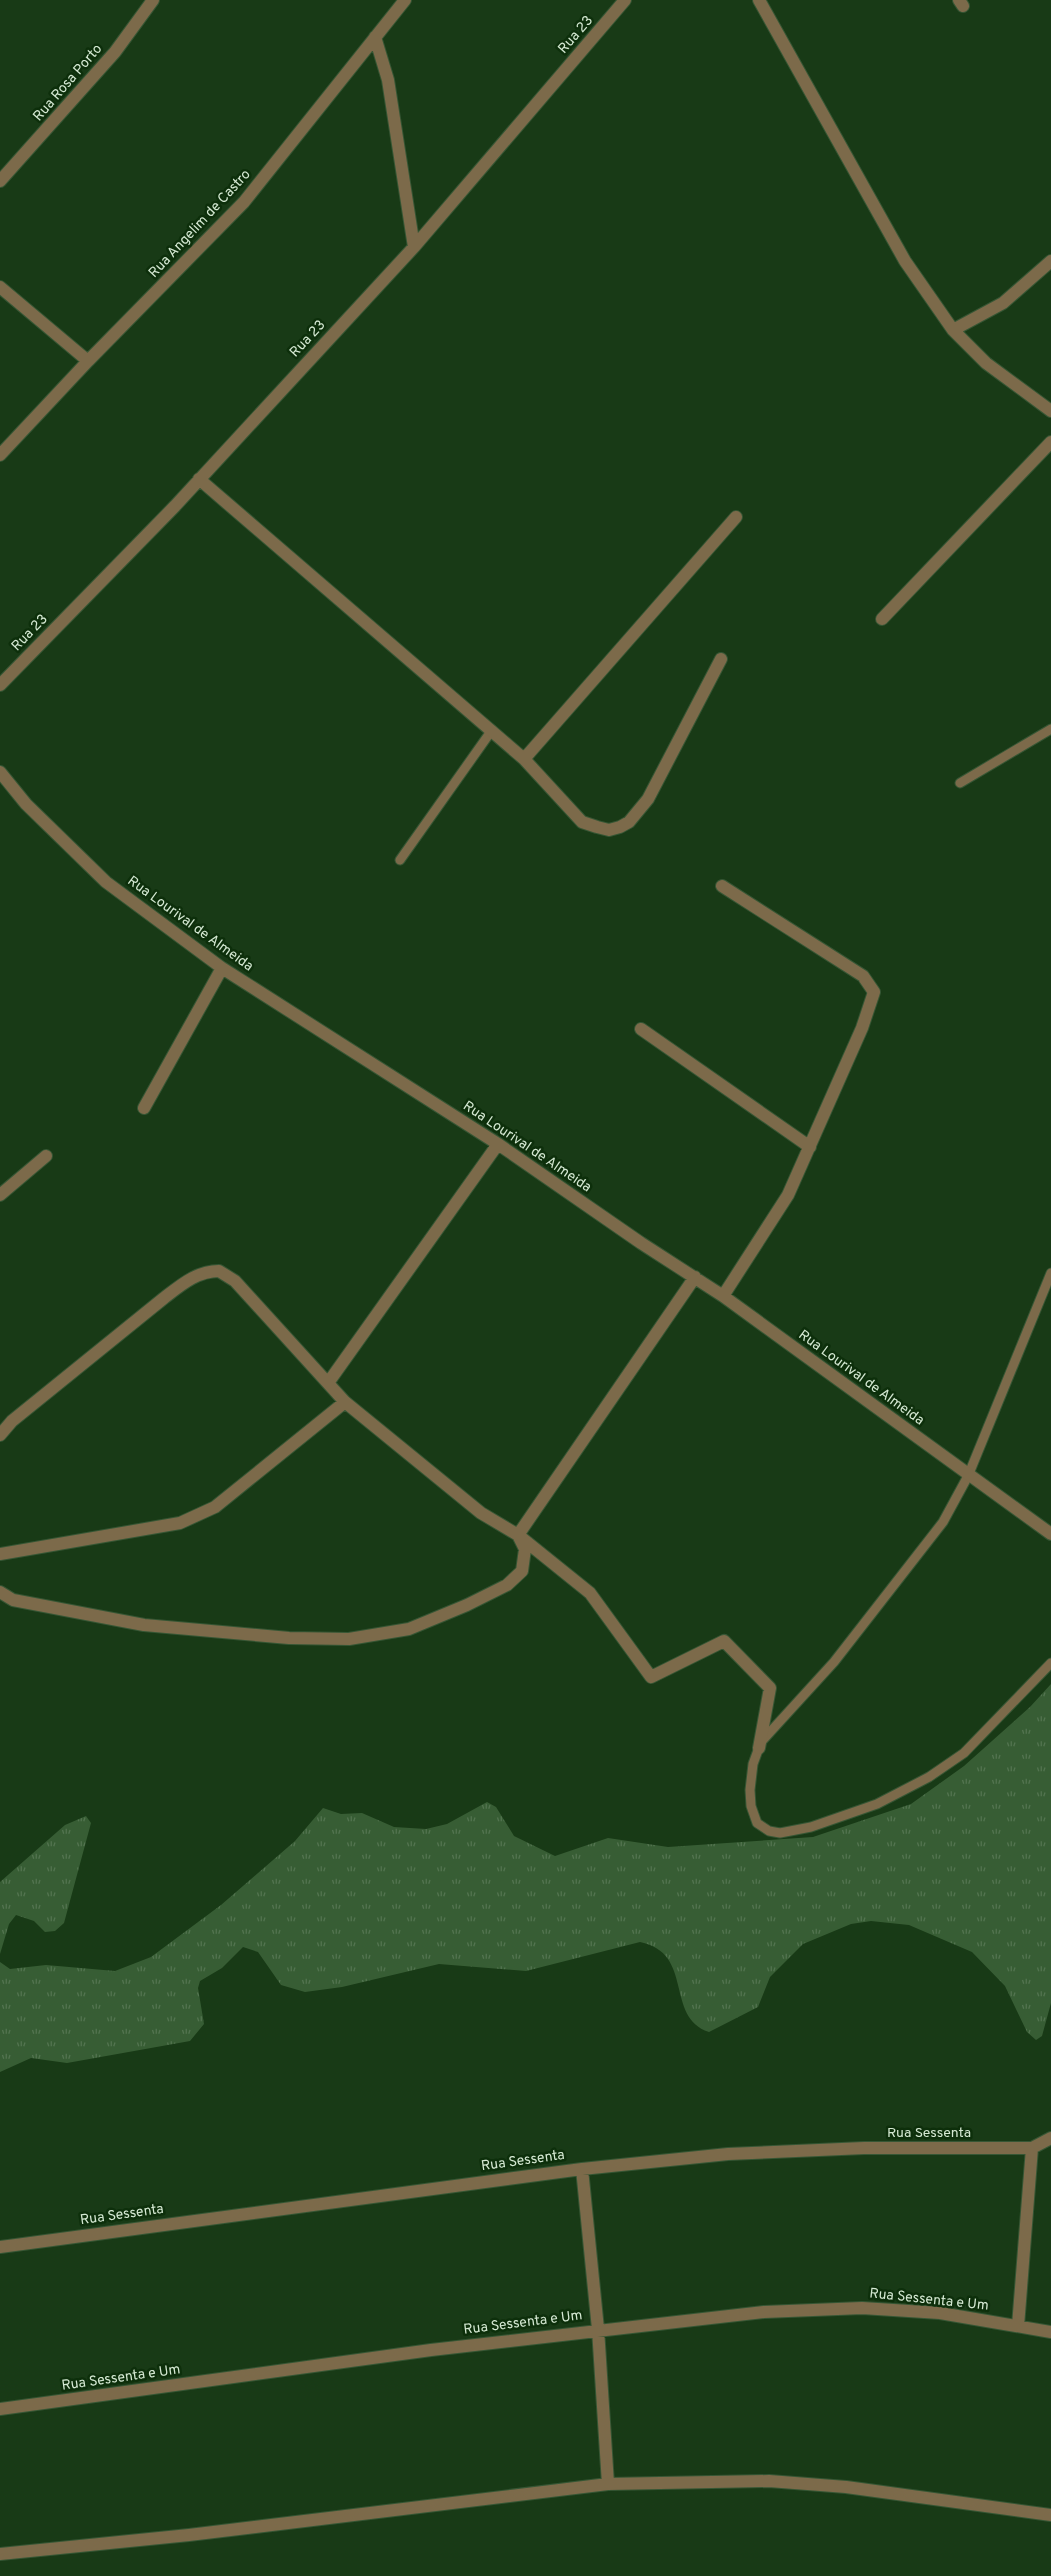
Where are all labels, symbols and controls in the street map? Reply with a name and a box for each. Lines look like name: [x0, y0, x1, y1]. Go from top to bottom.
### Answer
street label: Rua 23: [555, 13, 597, 57]
street label: Rua Rosa Porto: [30, 41, 106, 125]
street label: Rua Angelim de Castro: [145, 166, 255, 282]
street label: Rua 23: [287, 317, 329, 361]
street label: Rua 23: [8, 611, 52, 655]
street label: Rua Lourival de Almeida: [124, 873, 256, 975]
street label: Rua Lourival de Almeida: [460, 1098, 594, 1196]
street label: Rua Lourival de Almeida: [795, 1327, 927, 1429]
street label: Rua Sessenta: [887, 2125, 971, 2142]
street label: Rua Sessenta: [480, 2147, 566, 2175]
street label: Rua Sessenta: [79, 2201, 165, 2229]
street label: Rua Sessenta e Um: [869, 2285, 989, 2315]
street label: Rua Sessenta e Um: [463, 2307, 583, 2339]
street label: Rua Sessenta e Um: [61, 2361, 181, 2395]

